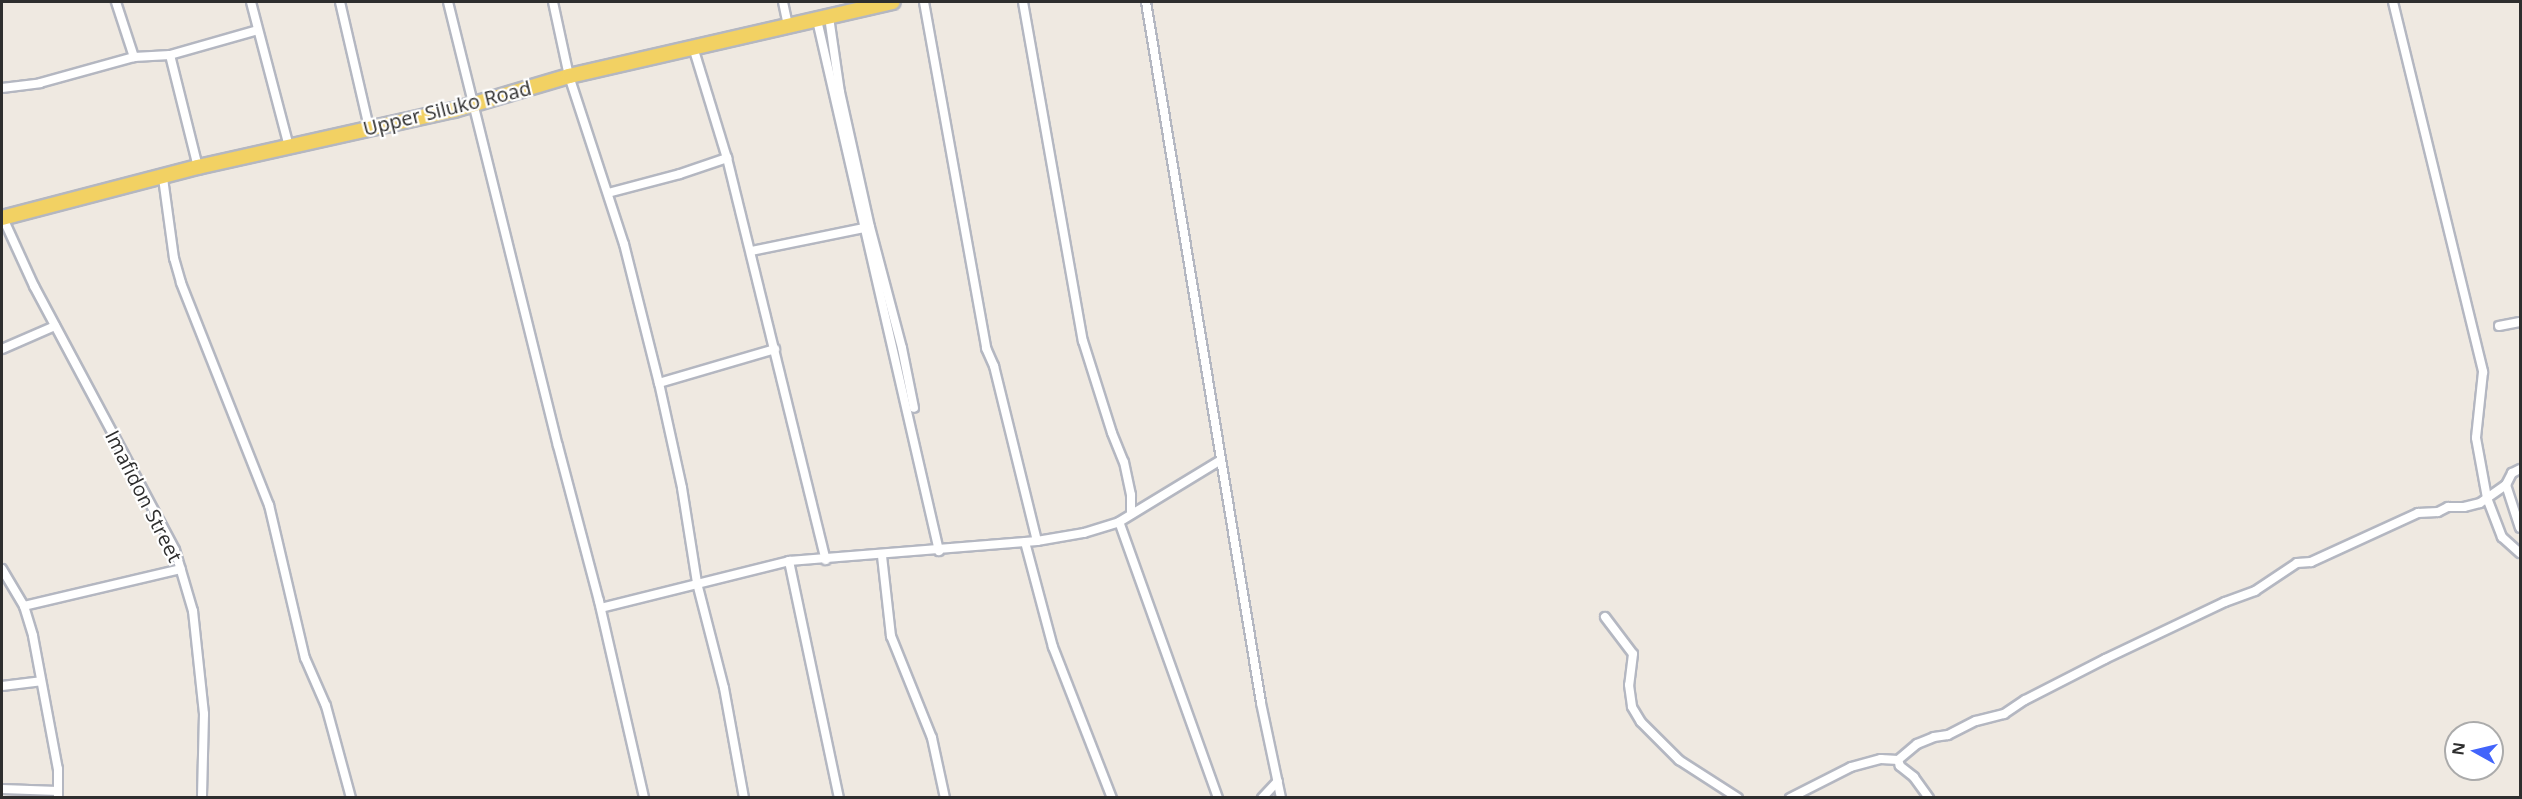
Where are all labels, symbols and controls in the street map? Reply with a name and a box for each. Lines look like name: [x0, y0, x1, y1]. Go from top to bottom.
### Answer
street label: Upper Siluko Road: [360, 75, 534, 141]
street label: Imafidon Street: [100, 426, 188, 566]
north arrow: [2444, 721, 2504, 781]
text: N: [2446, 741, 2470, 757]

